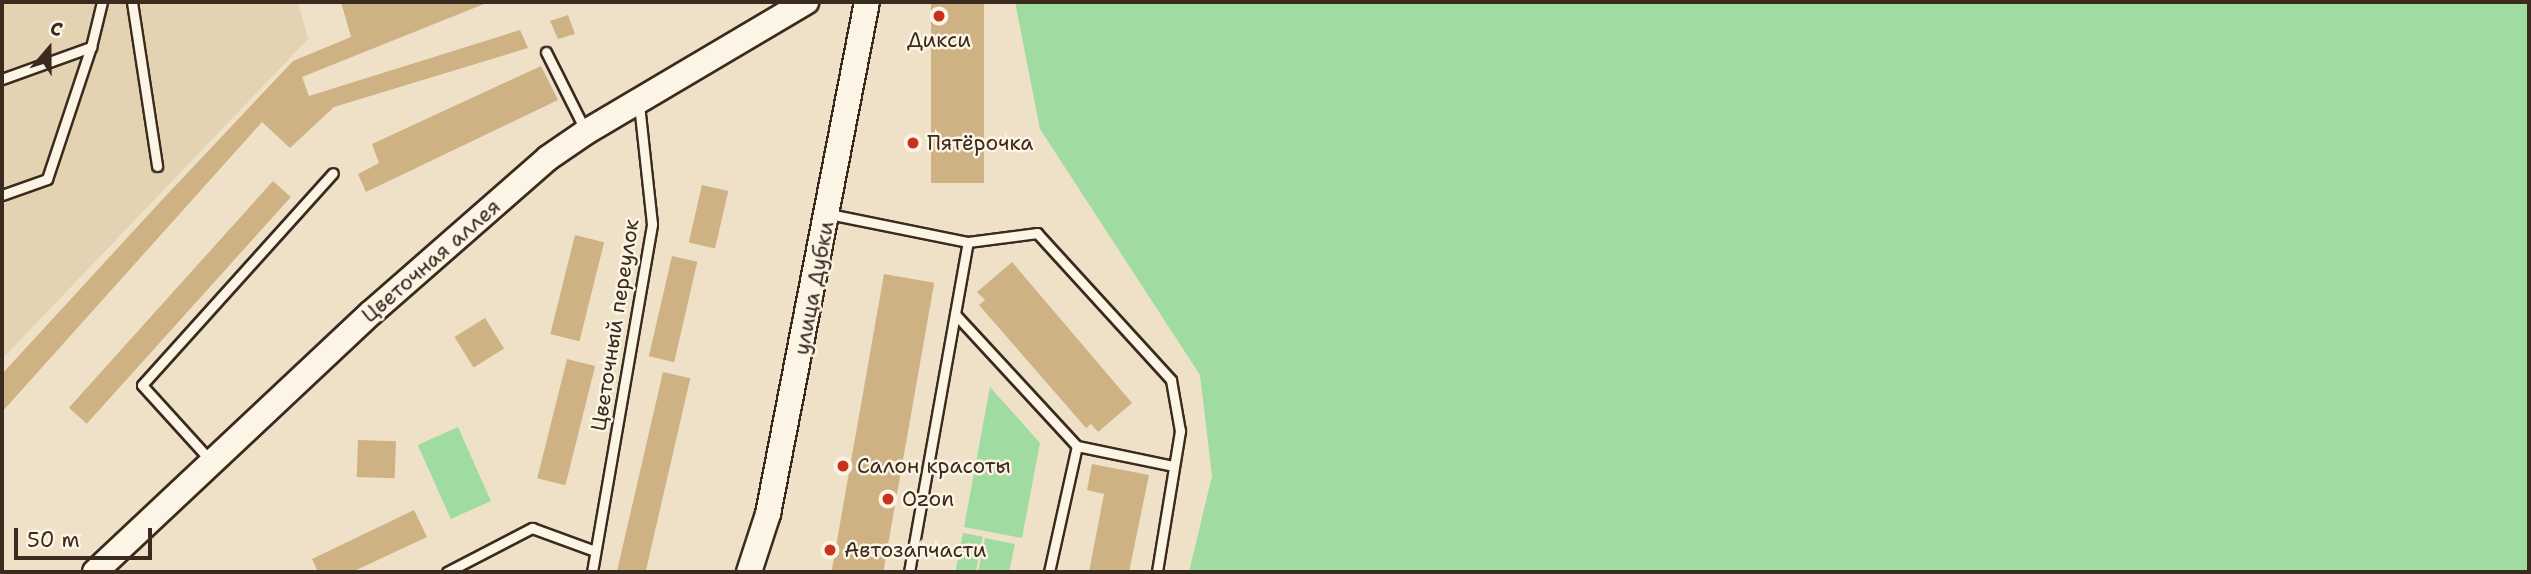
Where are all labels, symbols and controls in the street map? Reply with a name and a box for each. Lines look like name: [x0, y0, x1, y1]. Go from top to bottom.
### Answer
marker: Дикси: [931, 8, 947, 24]
north arrow: [14, 14, 84, 84]
text: С: [47, 15, 66, 43]
place label: Дикси: [907, 27, 971, 53]
place label: Пятёрочка: [927, 130, 1033, 156]
marker: Пятёрочка: [905, 135, 921, 151]
street label: Цветочная аллея: [357, 194, 505, 328]
street label: Цветочный переулок: [586, 217, 644, 433]
street label: улица Дубки: [789, 219, 839, 357]
place label: Салон красоты: [857, 453, 1011, 479]
marker: Салон красоты: [835, 458, 851, 474]
place label: Ozon: [902, 486, 954, 512]
marker: Ozon: [880, 491, 896, 507]
scale bar: [18, 514, 156, 558]
text: 50 m: [27, 526, 80, 554]
place label: Автозапчасти: [844, 537, 987, 563]
marker: Автозапчасти: [822, 542, 838, 558]

